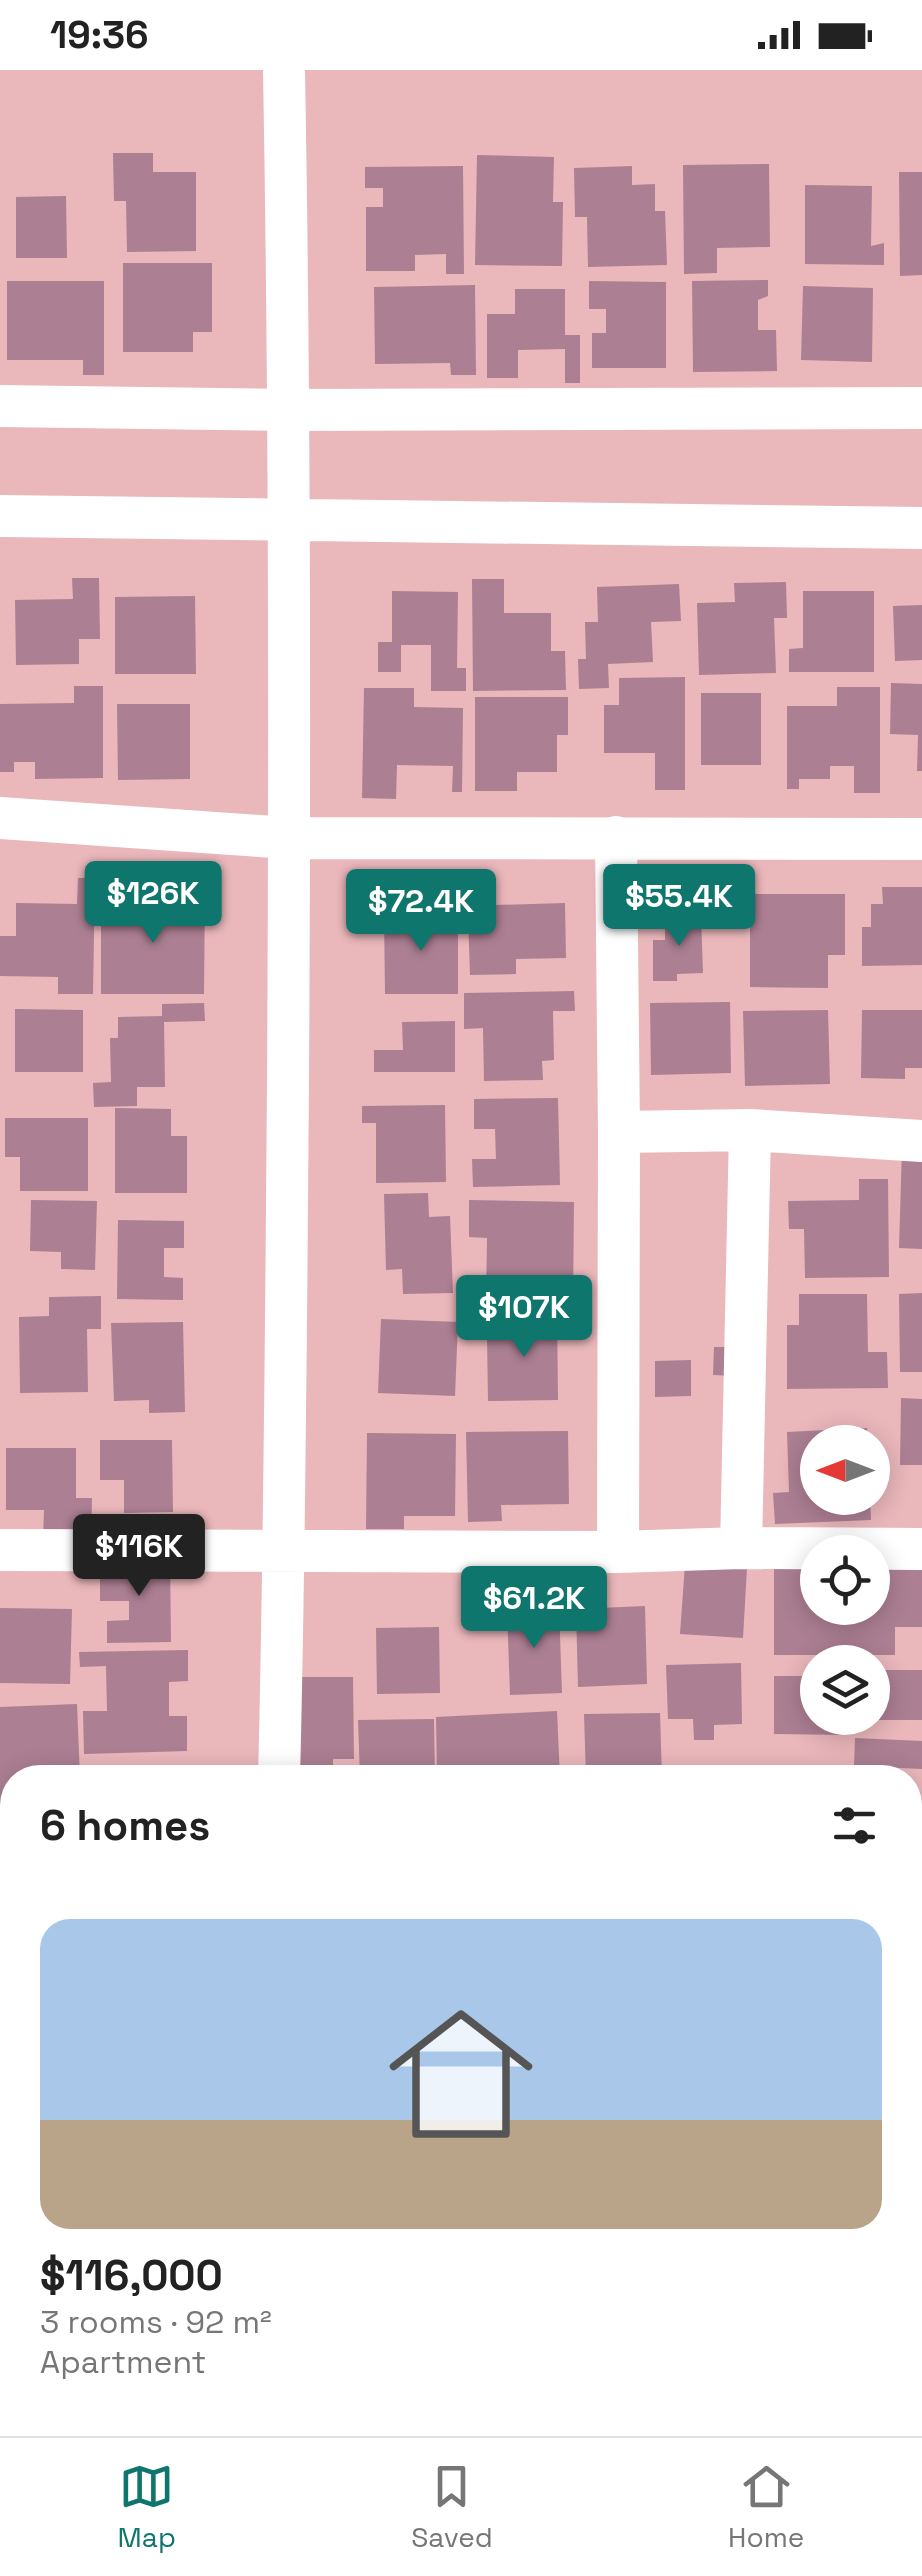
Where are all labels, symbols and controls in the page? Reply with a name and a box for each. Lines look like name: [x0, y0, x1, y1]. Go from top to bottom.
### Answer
text: 19:36: [50, 11, 149, 59]
pin: $126K: [83, 861, 223, 946]
pin: $55.4K: [598, 864, 760, 949]
pin: $72.4K: [340, 869, 502, 954]
text: $126K: [107, 873, 199, 913]
text: $55.4K: [625, 876, 733, 916]
text: $72.4K: [368, 881, 474, 921]
pin: $107K: [454, 1275, 594, 1360]
text: $107K: [478, 1287, 570, 1327]
north arrow: [800, 1425, 890, 1515]
map controls: [800, 1425, 890, 1735]
pin: $116K: [69, 1514, 209, 1599]
text: $116K: [95, 1526, 183, 1566]
button: locate: [800, 1535, 890, 1625]
pin: $61.2K: [453, 1566, 615, 1651]
text: $61.2K: [483, 1578, 585, 1618]
button: layers: [800, 1645, 890, 1735]
icon: filters: [827, 1798, 882, 1853]
text: 6 homes: [40, 1799, 210, 1852]
icon: home: [371, 1984, 551, 2164]
text: $116,000: [40, 2249, 223, 2302]
text: 3 rooms · 92 m²: [40, 2302, 272, 2342]
text: Apartment: [40, 2342, 206, 2382]
tab: Map: [118, 2459, 176, 2555]
tab: Saved: [411, 2459, 493, 2555]
tab: Home: [728, 2459, 804, 2555]

